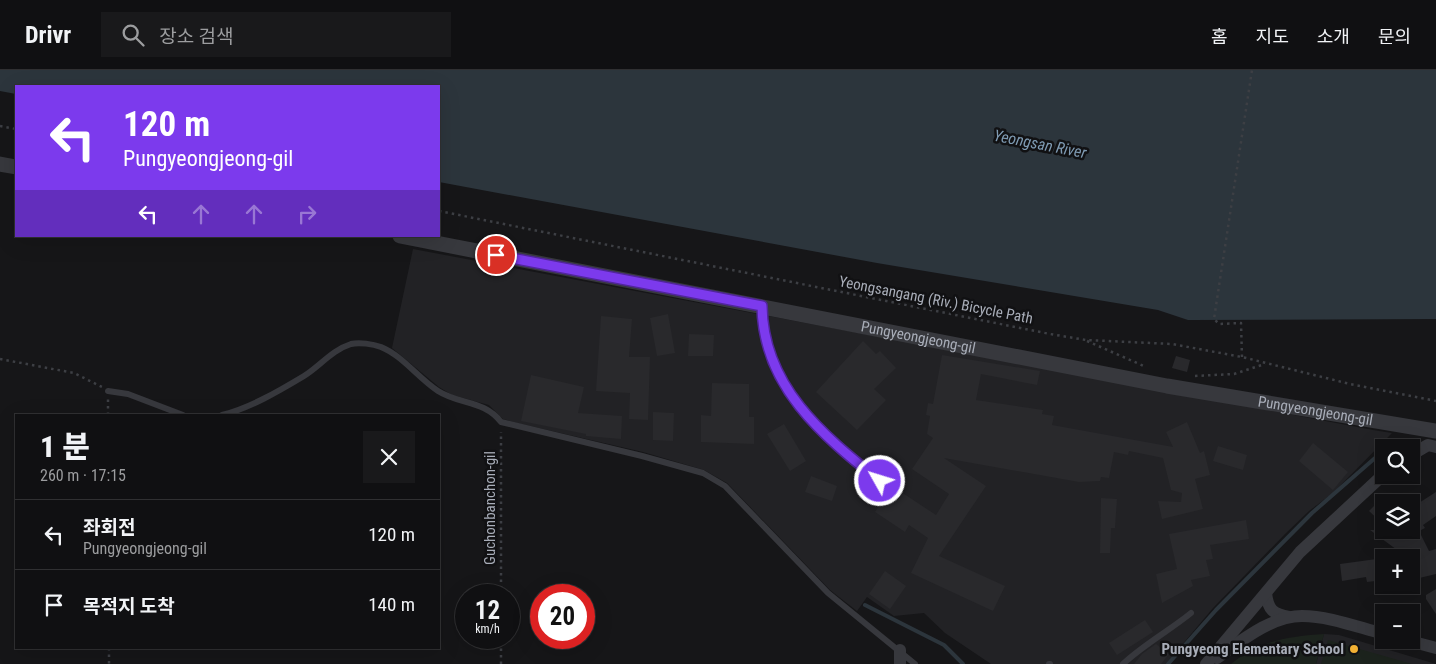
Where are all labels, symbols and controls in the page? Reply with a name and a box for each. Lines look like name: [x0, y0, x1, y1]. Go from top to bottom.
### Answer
search box: [101, 12, 451, 57]
text: Drivr: [25, 21, 71, 49]
icon: search: [119, 21, 147, 49]
text: 장소 검색: [159, 25, 234, 48]
text: 홈: [1211, 26, 1228, 47]
text: 지도: [1256, 26, 1289, 47]
text: 소개: [1317, 26, 1350, 47]
text: 문의: [1378, 26, 1411, 47]
text: 120 m: [123, 104, 210, 145]
icon: left: [40, 105, 105, 170]
water label: Yeongsan River: [992, 126, 1089, 163]
text: Pungyeongjeong-gil: [123, 146, 293, 171]
icon: left: [134, 200, 162, 228]
icon: ahead: [187, 200, 215, 228]
icon: ahead: [240, 200, 268, 228]
icon: right: [293, 200, 321, 228]
pin: [475, 234, 517, 276]
icon: arrive: [482, 241, 510, 269]
street label: Yeongsangang (Riv.) Bicycle Path: [838, 272, 1034, 328]
street label: Pungyeongjeong-gil: [859, 317, 977, 357]
street label: Pungyeongjeong-gil: [1257, 392, 1374, 429]
text: 1 분: [40, 429, 90, 464]
button: close: [363, 431, 415, 483]
map controls: [1375, 439, 1420, 649]
button: search: [1375, 439, 1420, 484]
street label: Guchonbanchon-gil: [481, 451, 499, 565]
position arrow: [853, 454, 905, 506]
text: 260 m · 17:15: [40, 466, 126, 485]
button: layers: [1375, 494, 1420, 539]
text: 좌회전: [83, 516, 135, 539]
icon: left: [40, 521, 68, 549]
text: 120 m: [368, 523, 415, 546]
text: Pungyeongjeong-gil: [83, 539, 207, 558]
button: +: [1375, 549, 1420, 594]
speed limit sign: 20: [530, 584, 595, 649]
icon: arrive: [40, 591, 68, 619]
text: 140 m: [368, 593, 415, 616]
text: 목적지 도착: [83, 595, 175, 618]
text: 12: [475, 596, 500, 625]
button: −: [1375, 604, 1420, 649]
text: km/h: [475, 622, 500, 636]
place label: Pungyeong Elementary School: [1162, 640, 1344, 658]
marker: Pungyeong Elementary School: [1348, 643, 1360, 655]

